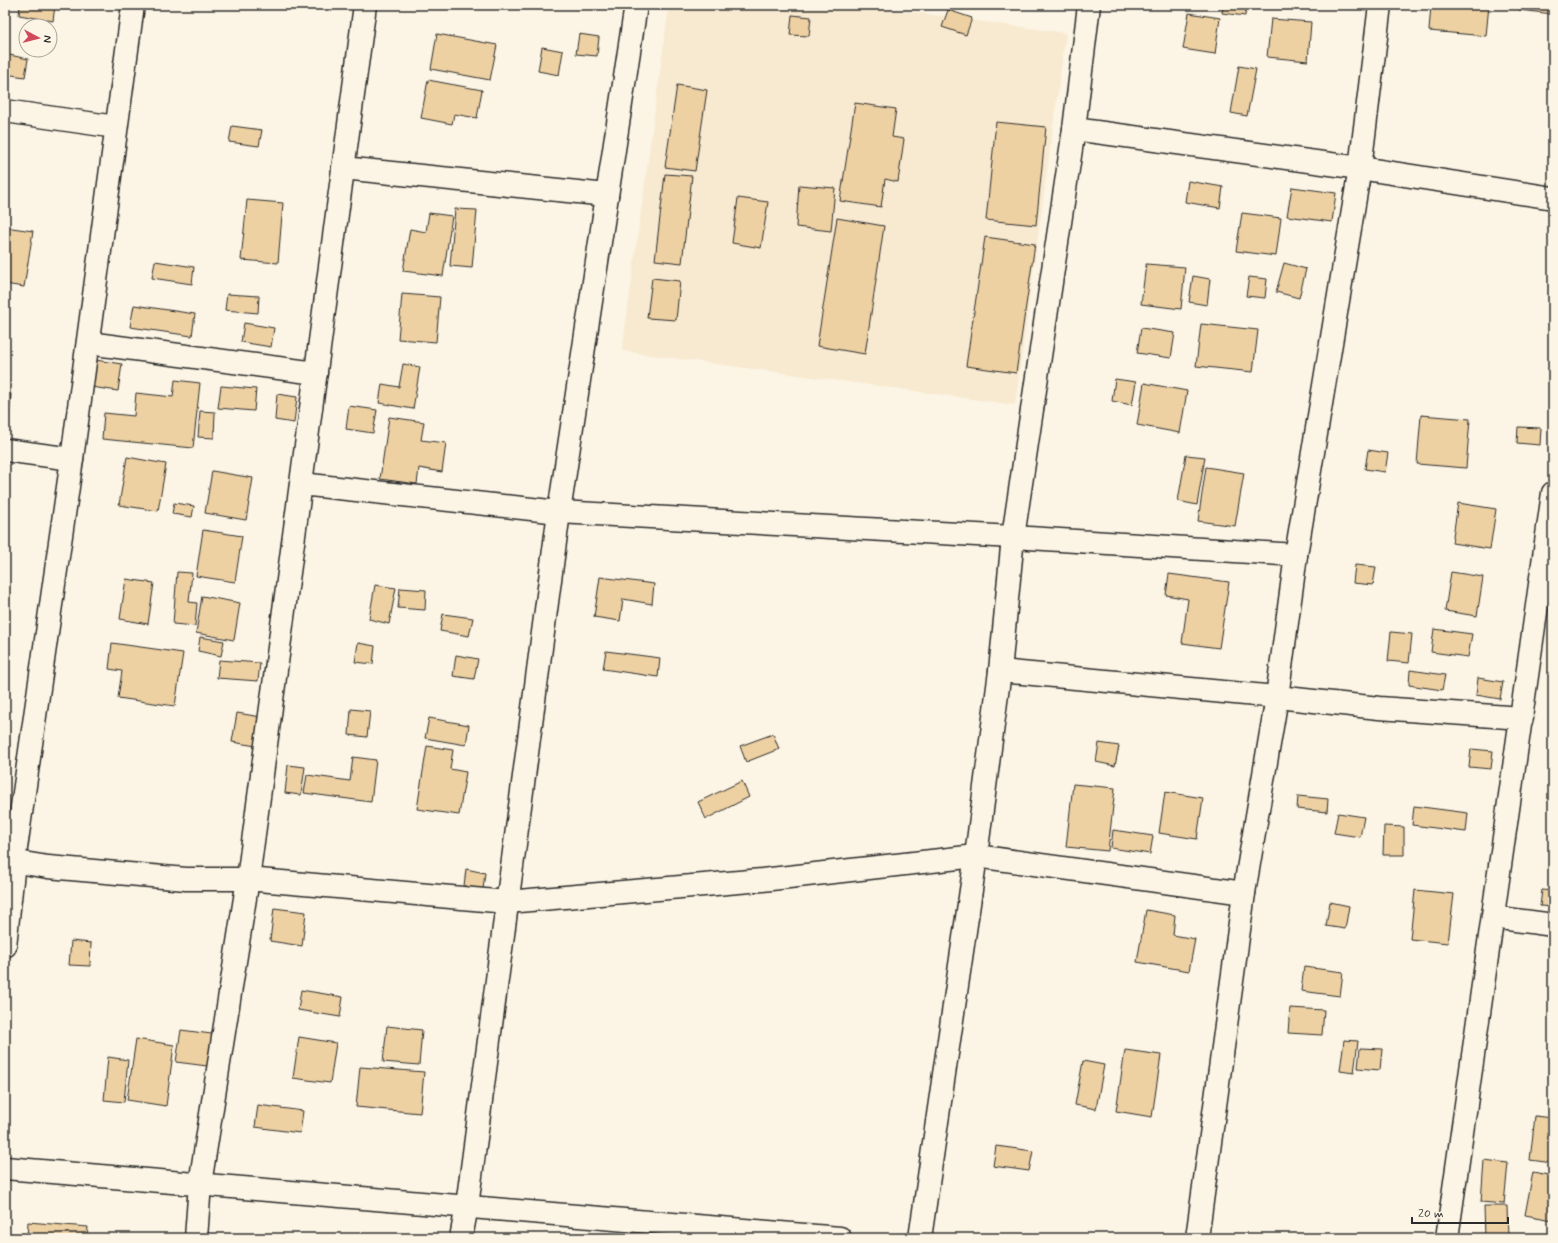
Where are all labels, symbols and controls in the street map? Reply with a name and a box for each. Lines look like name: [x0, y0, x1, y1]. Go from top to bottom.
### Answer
north arrow: [18, 18, 58, 58]
text: N: [40, 35, 54, 44]
scale bar: [1412, 1199, 1508, 1225]
text: 20 m: [1418, 1206, 1444, 1222]

